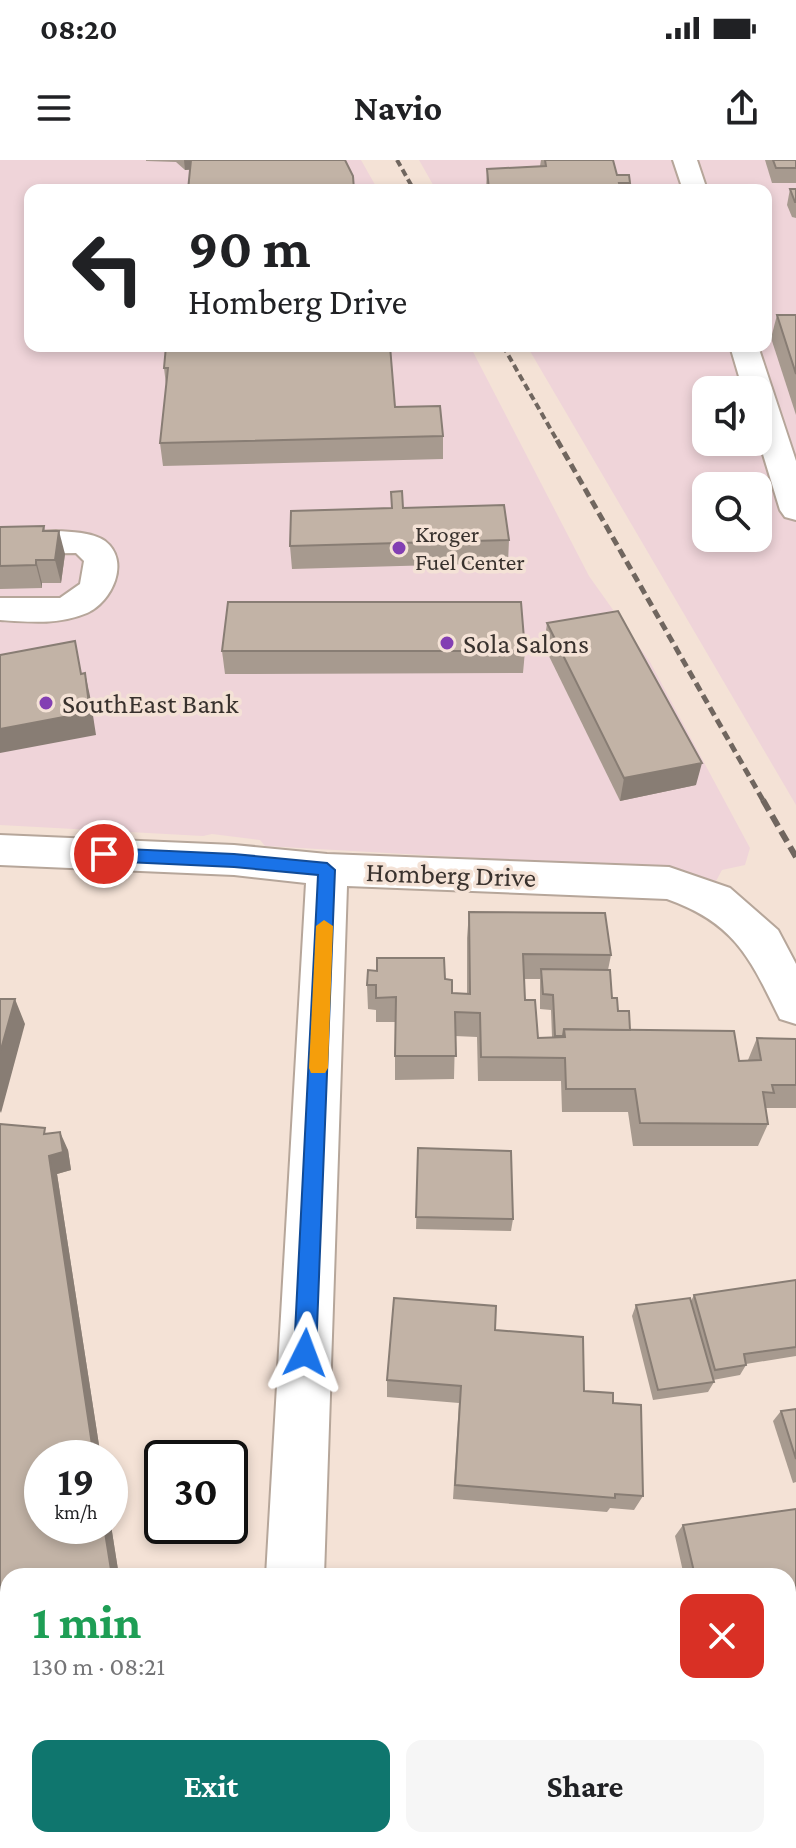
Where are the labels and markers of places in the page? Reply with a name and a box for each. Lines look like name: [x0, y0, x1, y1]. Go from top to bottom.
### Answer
place label: Kroger Fuel Center: [415, 520, 525, 575]
marker: Kroger Fuel Center: [390, 539, 408, 557]
place label: Sola Salons: [463, 628, 589, 659]
marker: Sola Salons: [438, 634, 456, 652]
place label: SouthEast Bank: [62, 688, 239, 719]
marker: SouthEast Bank: [37, 694, 55, 712]
pin: [70, 820, 138, 888]

